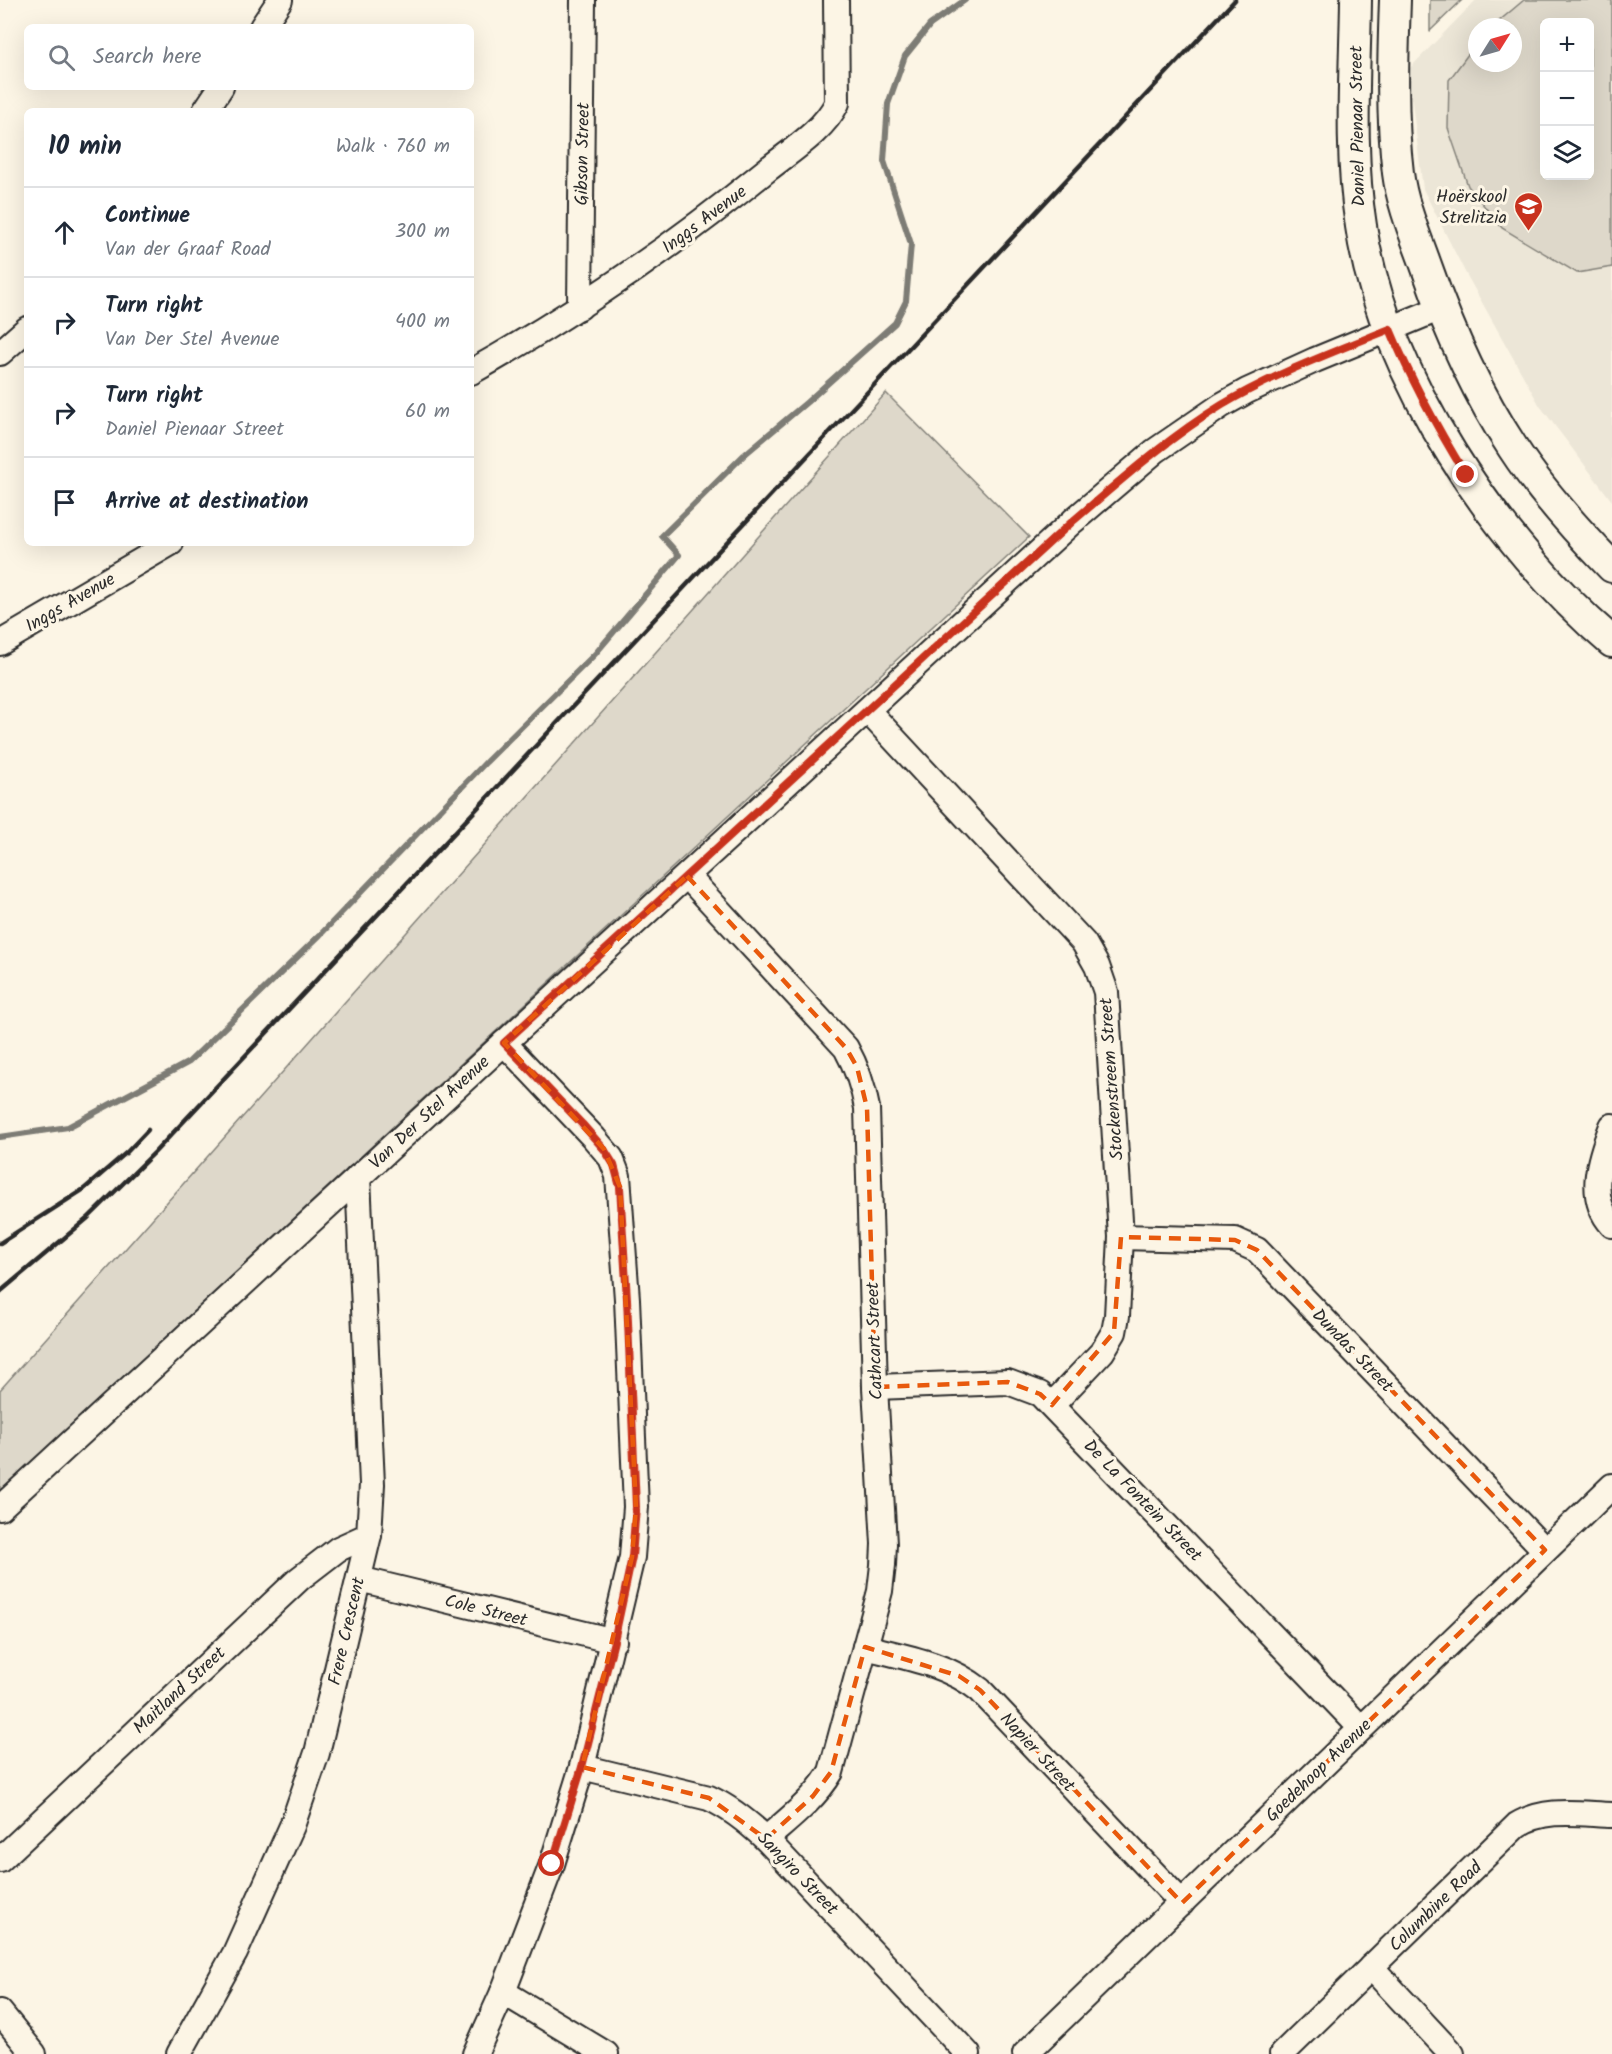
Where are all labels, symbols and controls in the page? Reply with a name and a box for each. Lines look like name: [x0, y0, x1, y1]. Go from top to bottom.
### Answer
north arrow: [1468, 18, 1522, 72]
map controls: [1540, 18, 1594, 180]
button: +: [1540, 18, 1594, 72]
search box: [24, 24, 474, 90]
text: Search here: [93, 40, 201, 75]
icon: search: [45, 41, 78, 74]
street label: Daniel Pienaar Street: [1343, 44, 1374, 207]
button: −: [1540, 72, 1594, 126]
street label: Gibson Street: [568, 101, 599, 206]
text: 10 min: [48, 126, 122, 168]
button: layers: [1540, 126, 1594, 180]
text: Walk · 760 m: [336, 131, 450, 163]
street label: Inggs Avenue: [656, 178, 754, 262]
place label: Hoërskool Strelitzia: [1436, 183, 1508, 233]
school or university icon: Hoërskool Strelitzia: [1512, 190, 1544, 232]
text: Continue: [105, 199, 190, 234]
icon: ahead: [48, 216, 81, 249]
text: 300 m: [395, 216, 450, 248]
text: Van der Graaf Road: [105, 234, 271, 266]
text: Turn right: [105, 289, 203, 324]
icon: right: [48, 306, 81, 339]
text: 400 m: [395, 306, 450, 338]
text: Van Der Stel Avenue: [105, 324, 279, 356]
text: Turn right: [105, 379, 203, 414]
icon: right: [48, 396, 81, 429]
text: 60 m: [405, 396, 450, 428]
text: Daniel Pienaar Street: [105, 414, 284, 446]
route end: [1452, 461, 1478, 487]
text: Arrive at destination: [105, 485, 308, 520]
icon: arrive: [48, 486, 81, 519]
street label: Inggs Avenue: [20, 566, 121, 641]
street label: Stockenstreem Street: [1092, 996, 1133, 1161]
street label: Van Der Stel Avenue: [363, 1049, 497, 1177]
street label: Cathcart Street: [859, 1280, 892, 1400]
street label: Dundas Street: [1304, 1302, 1401, 1401]
street label: De La Fontein Street: [1075, 1433, 1209, 1570]
street label: Frere Crescent: [321, 1574, 374, 1688]
street label: Cole Street: [441, 1587, 531, 1636]
street label: Maitland Street: [127, 1639, 234, 1742]
street label: Napier Street: [992, 1706, 1082, 1800]
street label: Goedehoop Avenue: [1259, 1712, 1379, 1830]
street label: Sangiro Street: [749, 1825, 845, 1923]
route start: [538, 1850, 564, 1876]
street label: Columbine Road: [1382, 1854, 1490, 1960]

